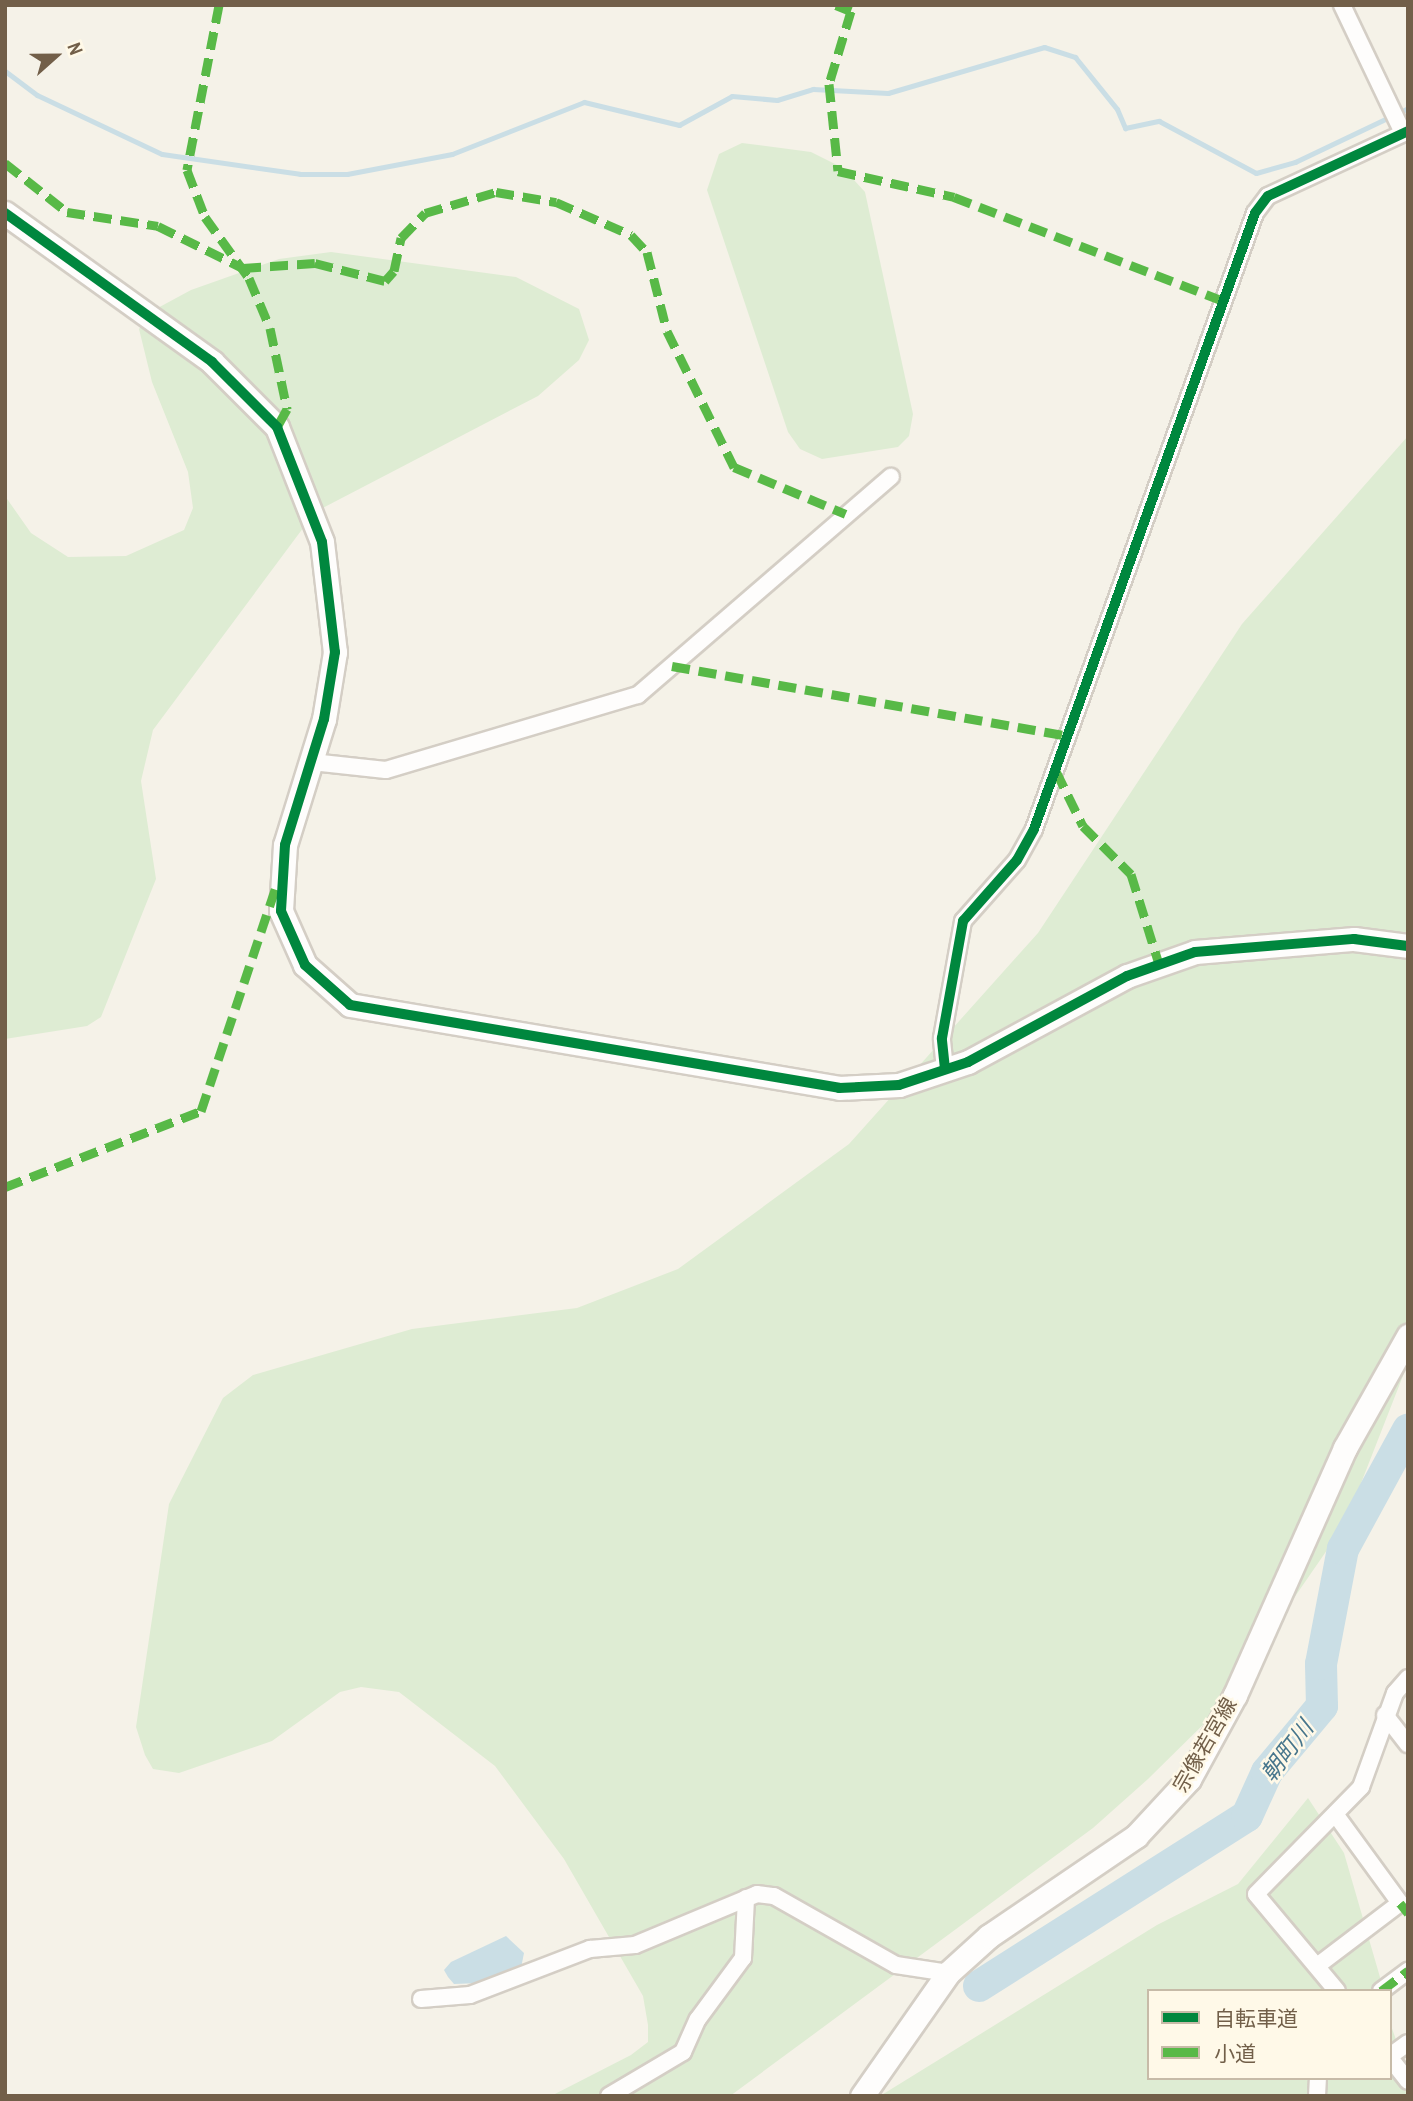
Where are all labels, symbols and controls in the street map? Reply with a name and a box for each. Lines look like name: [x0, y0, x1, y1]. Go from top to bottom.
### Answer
north arrow: [21, 21, 91, 91]
text: N: [61, 39, 90, 58]
street label: 宗像若宮線: [1168, 1693, 1242, 1797]
water label: 朝町川: [1255, 1715, 1319, 1787]
legend: [1147, 1989, 1392, 2080]
text: 自転車道: [1214, 2004, 1298, 2033]
text: 小道: [1214, 2039, 1256, 2068]

